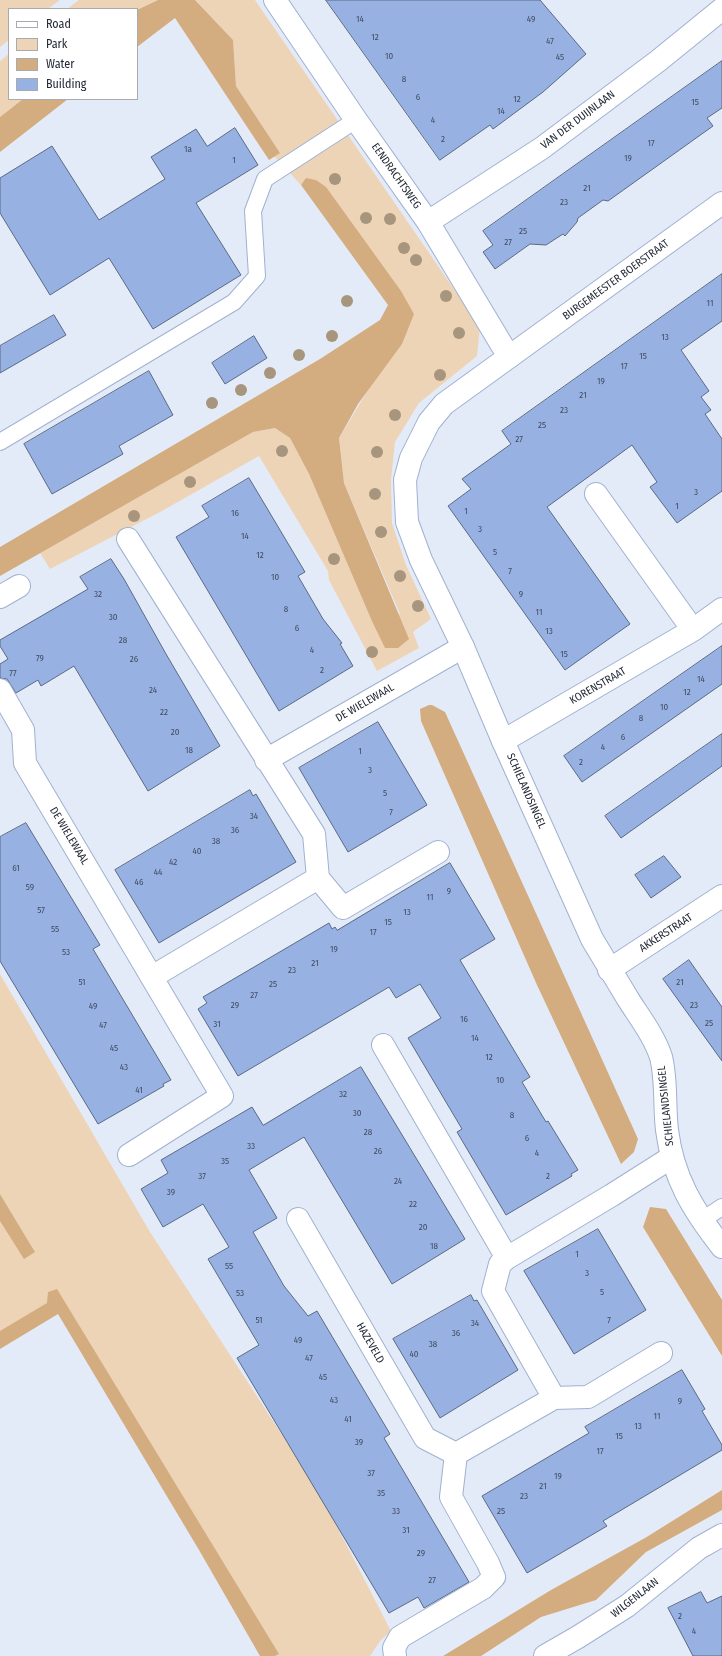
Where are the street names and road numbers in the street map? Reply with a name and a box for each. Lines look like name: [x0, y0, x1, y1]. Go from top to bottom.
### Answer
street label: VAN DER DUIJNLAAN: [538, 88, 618, 152]
street label: EENDRACHTSWEG: [368, 141, 424, 211]
street label: BURGEMEESTER BOERSTRAAT: [560, 237, 672, 323]
street label: KORENSTRAAT: [567, 665, 629, 707]
street label: DE WIELEWAAL: [333, 681, 397, 725]
street label: SCHIELANDSINGEL: [504, 751, 548, 831]
street label: DE WIELEWAAL: [47, 805, 91, 867]
street label: AKKERSTRAAT: [637, 911, 695, 955]
street label: SCHIELANDSINGEL: [655, 1065, 677, 1147]
street label: HAZEVELD: [353, 1320, 387, 1366]
street label: WILGENLAAN: [609, 1575, 661, 1621]

